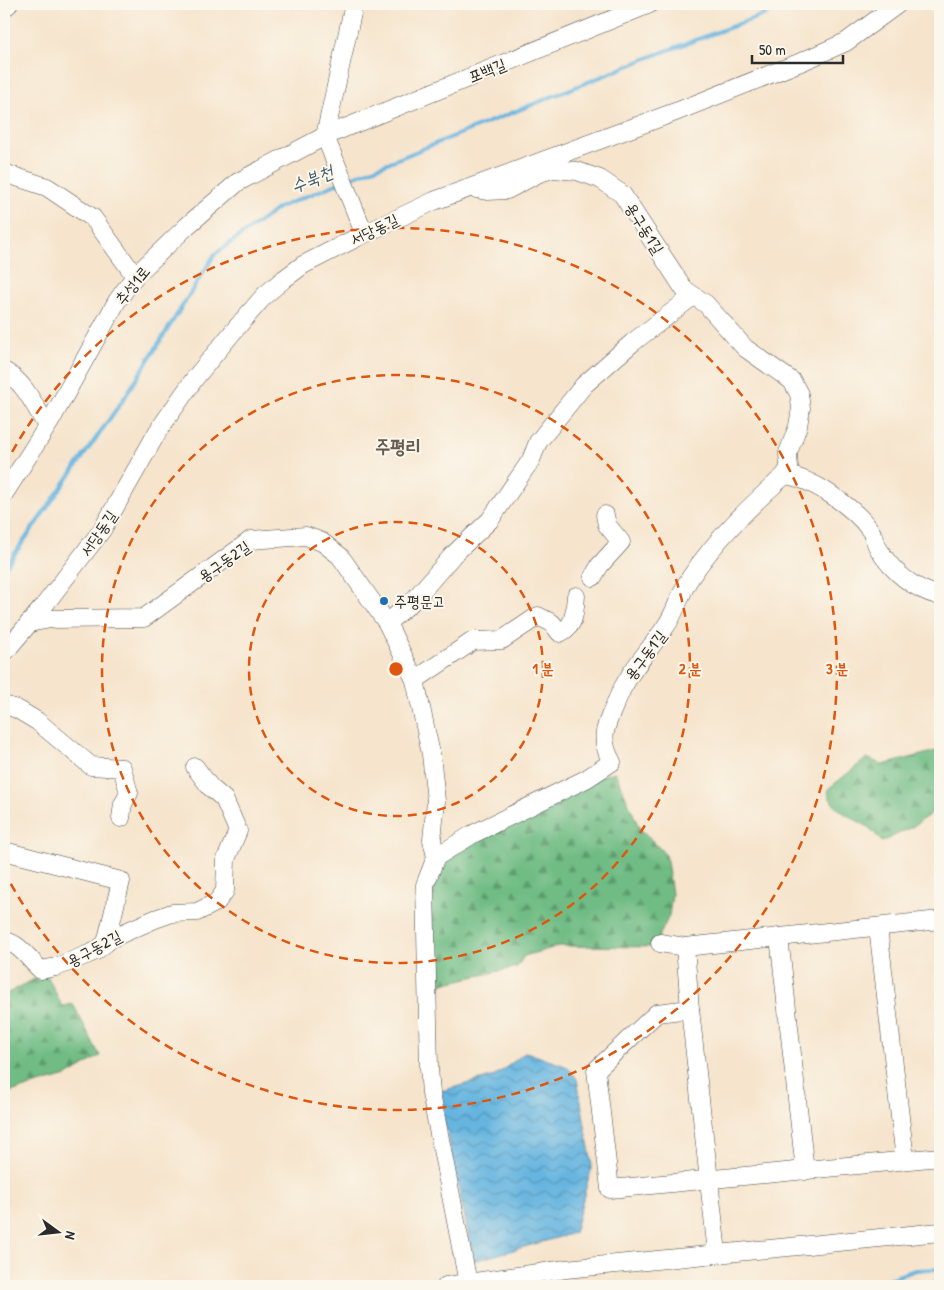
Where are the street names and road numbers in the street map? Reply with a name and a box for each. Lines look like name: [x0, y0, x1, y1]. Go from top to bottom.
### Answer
street label: 포백길: [465, 53, 509, 87]
street label: 용구동1길: [620, 198, 670, 258]
street label: 서당동길: [346, 208, 402, 250]
street label: 추성1로: [109, 261, 155, 309]
street label: 서당동길: [74, 505, 122, 560]
street label: 용구동2길: [194, 535, 255, 587]
street label: 용구동1길: [619, 625, 671, 685]
street label: 용구동2길: [63, 924, 125, 972]

